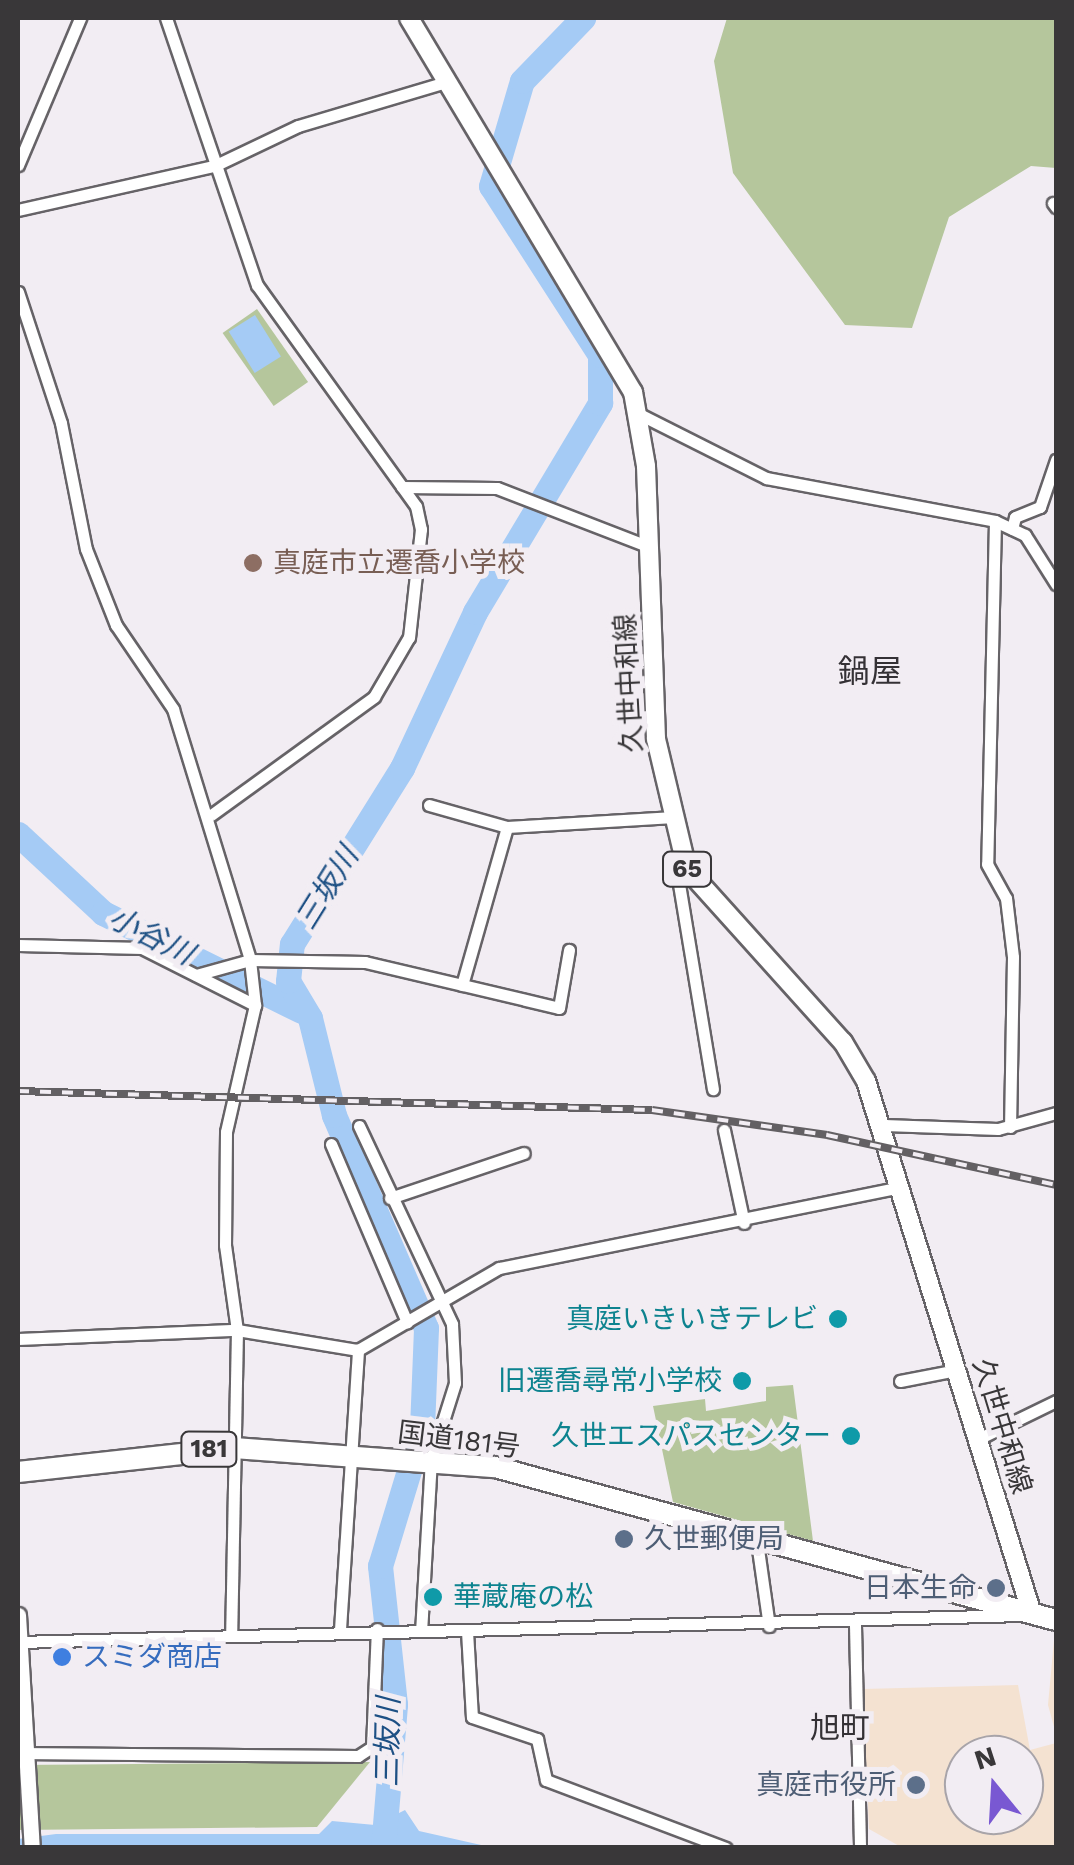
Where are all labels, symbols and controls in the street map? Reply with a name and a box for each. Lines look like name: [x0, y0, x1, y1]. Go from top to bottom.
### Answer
place label: 真庭市立遷喬小学校: [273, 546, 525, 580]
marker: 真庭市立遷喬小学校: [242, 552, 264, 574]
street label: 久世中和線: [609, 612, 649, 754]
district label: 鍋屋: [838, 652, 902, 690]
water label: 三坂川: [288, 840, 366, 936]
road number: 65: [662, 849, 712, 889]
water label: 小谷川: [103, 900, 199, 972]
place label: 真庭いきいきテレビ: [566, 1302, 818, 1336]
marker: 真庭いきいきテレビ: [827, 1308, 849, 1330]
street label: 久世中和線: [965, 1354, 1039, 1498]
place label: 旧遷喬尋常小学校: [498, 1364, 722, 1398]
marker: 旧遷喬尋常小学校: [731, 1370, 753, 1392]
street label: 国道181号: [396, 1416, 522, 1464]
place label: 久世エスパスセンター: [551, 1419, 831, 1453]
marker: 久世エスパスセンター: [840, 1425, 862, 1447]
road number: 181: [179, 1429, 239, 1469]
place label: 久世郵便局: [644, 1522, 784, 1556]
marker: 久世郵便局: [613, 1528, 635, 1550]
place label: 日本生命: [864, 1571, 976, 1605]
marker: 日本生命: [985, 1577, 1007, 1599]
place label: 華蔵庵の松: [453, 1580, 593, 1614]
marker: 華蔵庵の松: [422, 1586, 444, 1608]
place label: スミダ商店: [82, 1640, 222, 1674]
marker: スミダ商店: [51, 1646, 73, 1668]
water label: 三坂川: [369, 1697, 407, 1787]
district label: 旭町: [810, 1710, 870, 1746]
north arrow: [944, 1735, 1044, 1835]
text: N: [970, 1739, 1000, 1777]
place label: 真庭市役所: [756, 1768, 896, 1802]
marker: 真庭市役所: [905, 1774, 927, 1796]

